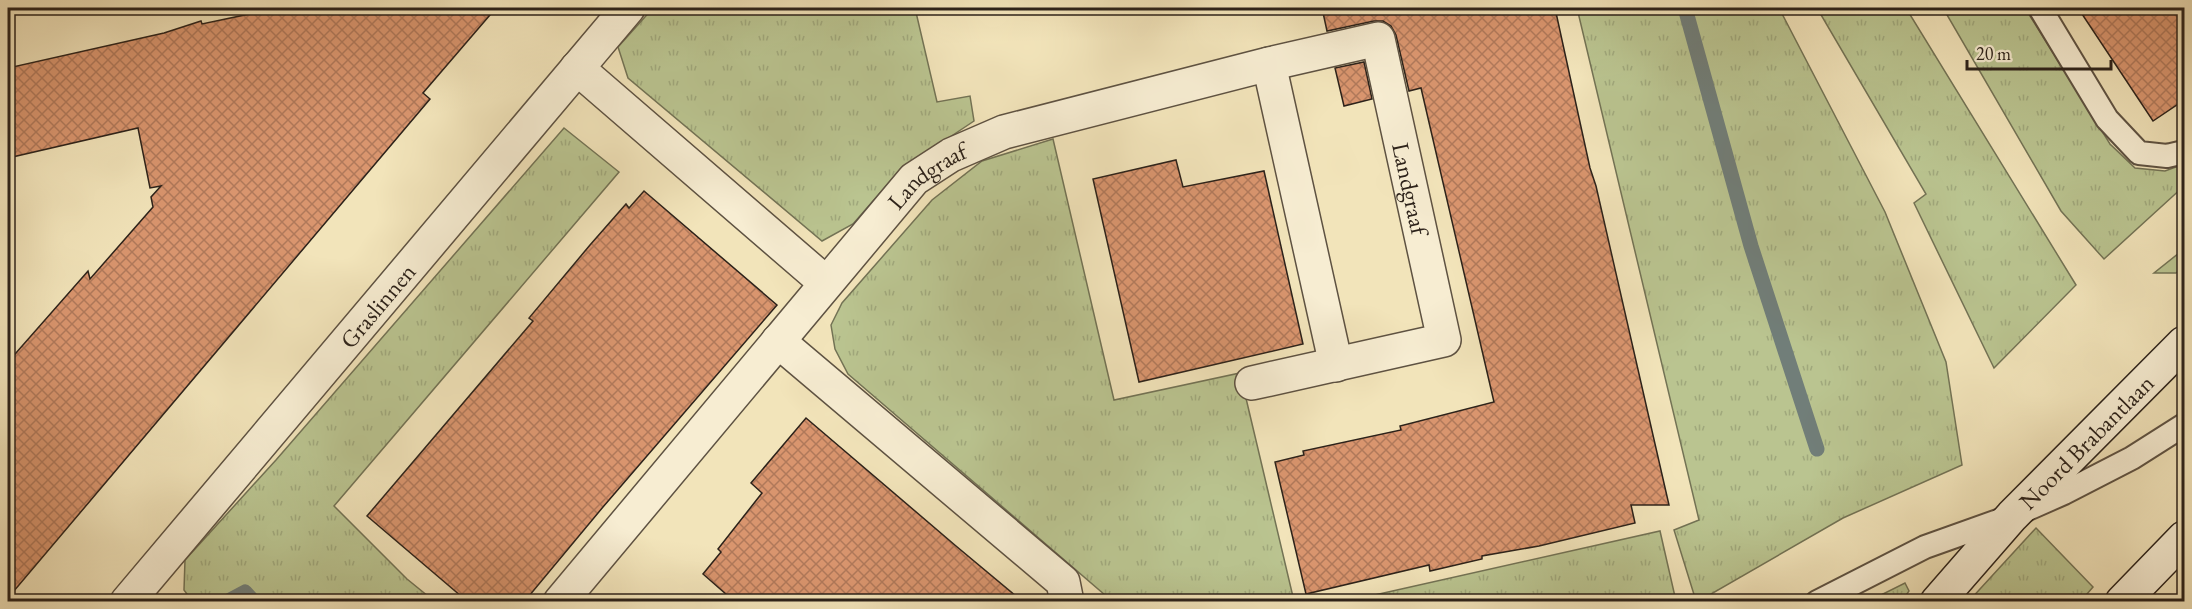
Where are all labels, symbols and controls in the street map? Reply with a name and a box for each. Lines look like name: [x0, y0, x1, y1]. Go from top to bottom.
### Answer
scale bar: [1967, 33, 2111, 71]
text: 20 m: [1976, 42, 2011, 65]
street label: Landgraaf: [880, 133, 974, 215]
street label: Landgraaf: [1386, 139, 1437, 241]
street label: Graslinnen: [332, 256, 422, 354]
street label: Noord Brabantlaan: [2012, 367, 2160, 516]

